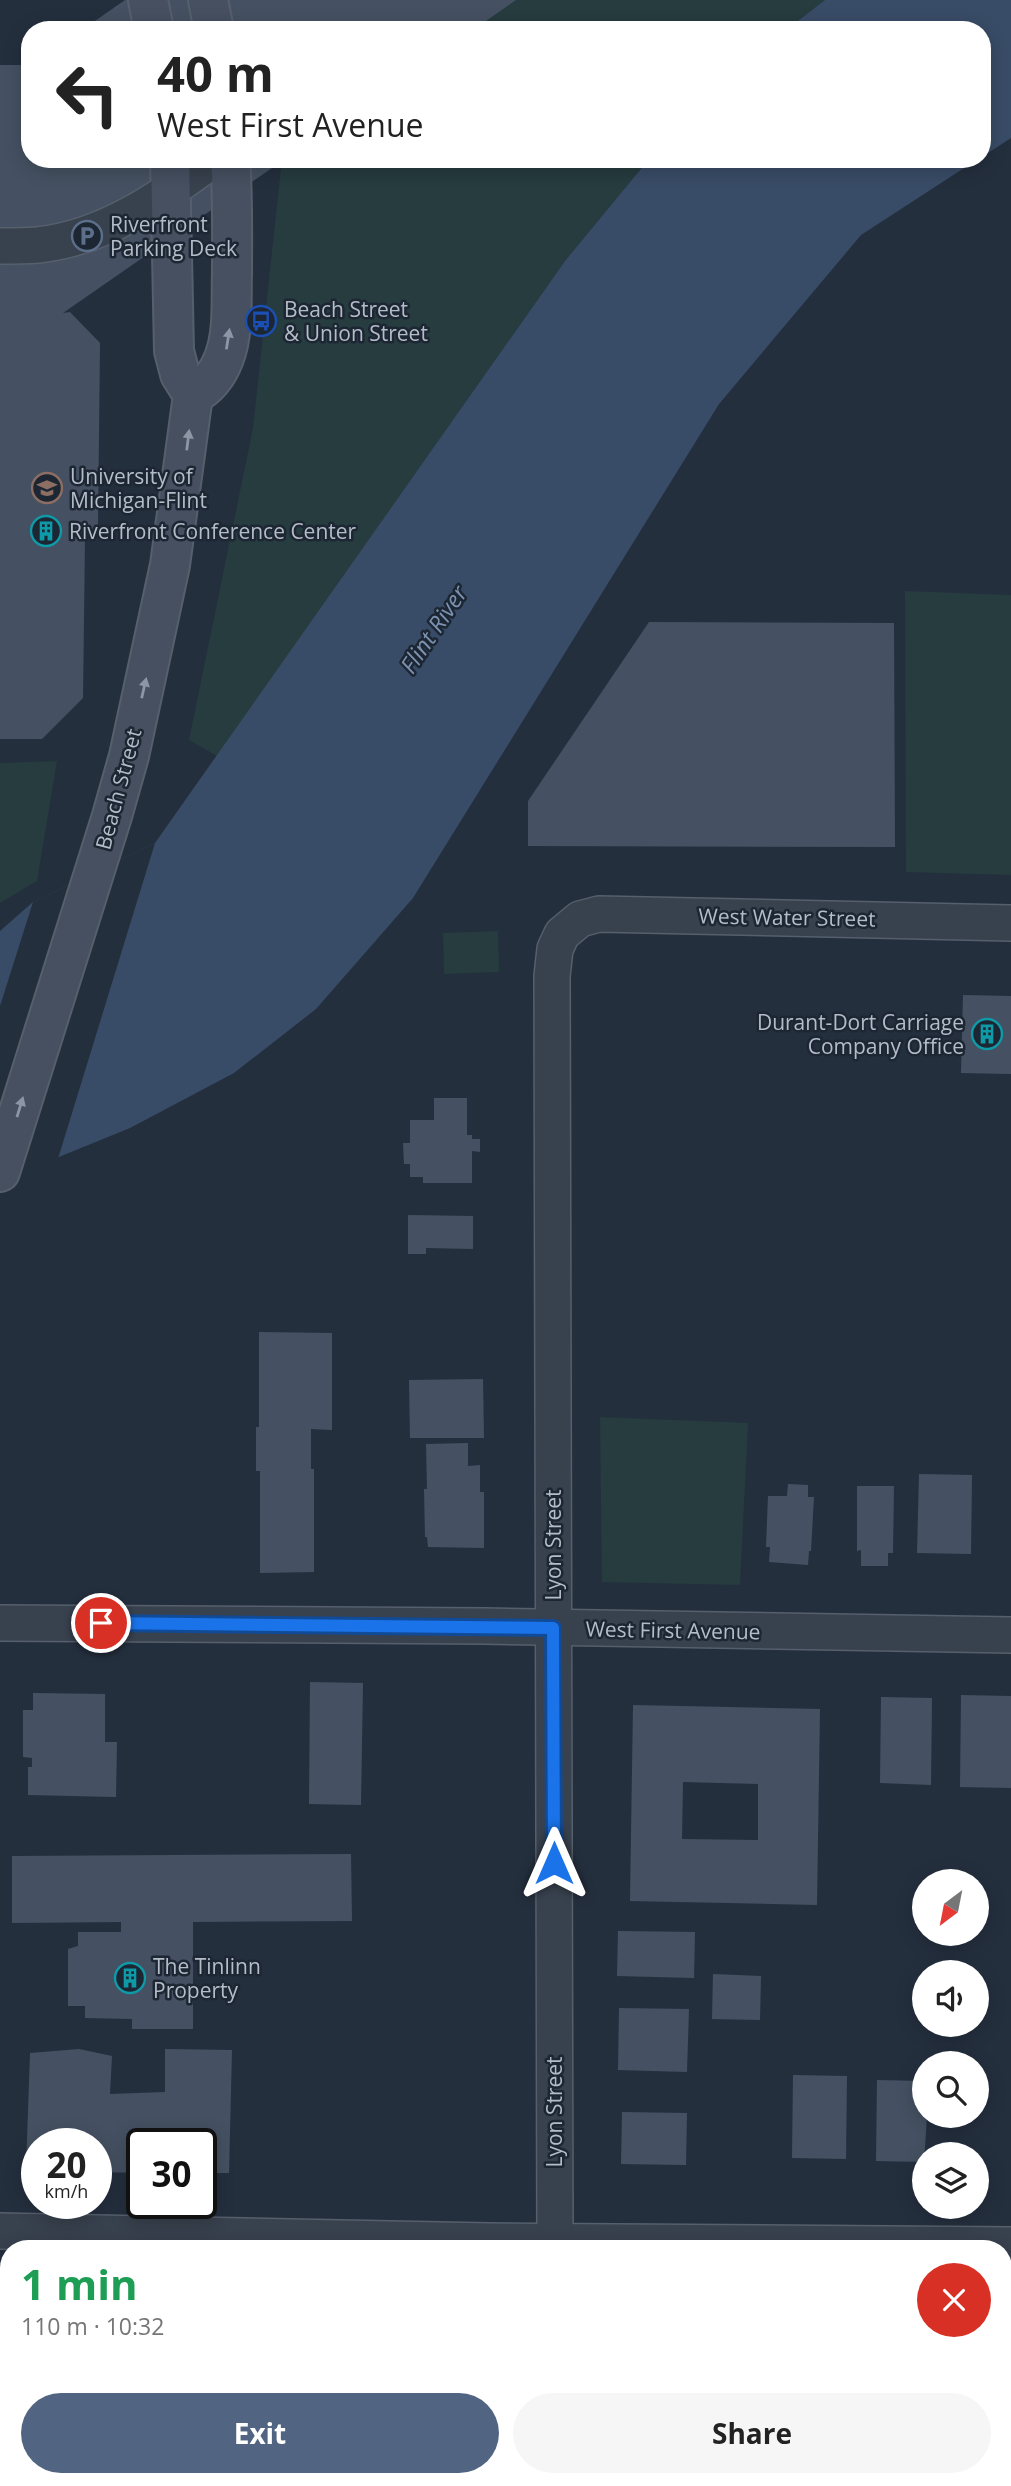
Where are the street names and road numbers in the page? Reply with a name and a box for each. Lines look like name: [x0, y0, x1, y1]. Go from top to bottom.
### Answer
street label: Beach Street: [88, 725, 148, 853]
street label: West Water Street: [698, 901, 876, 933]
street label: Lyon Street: [539, 1489, 567, 1601]
street label: West First Avenue: [585, 1614, 761, 1646]
street label: Lyon Street: [540, 2056, 568, 2168]

